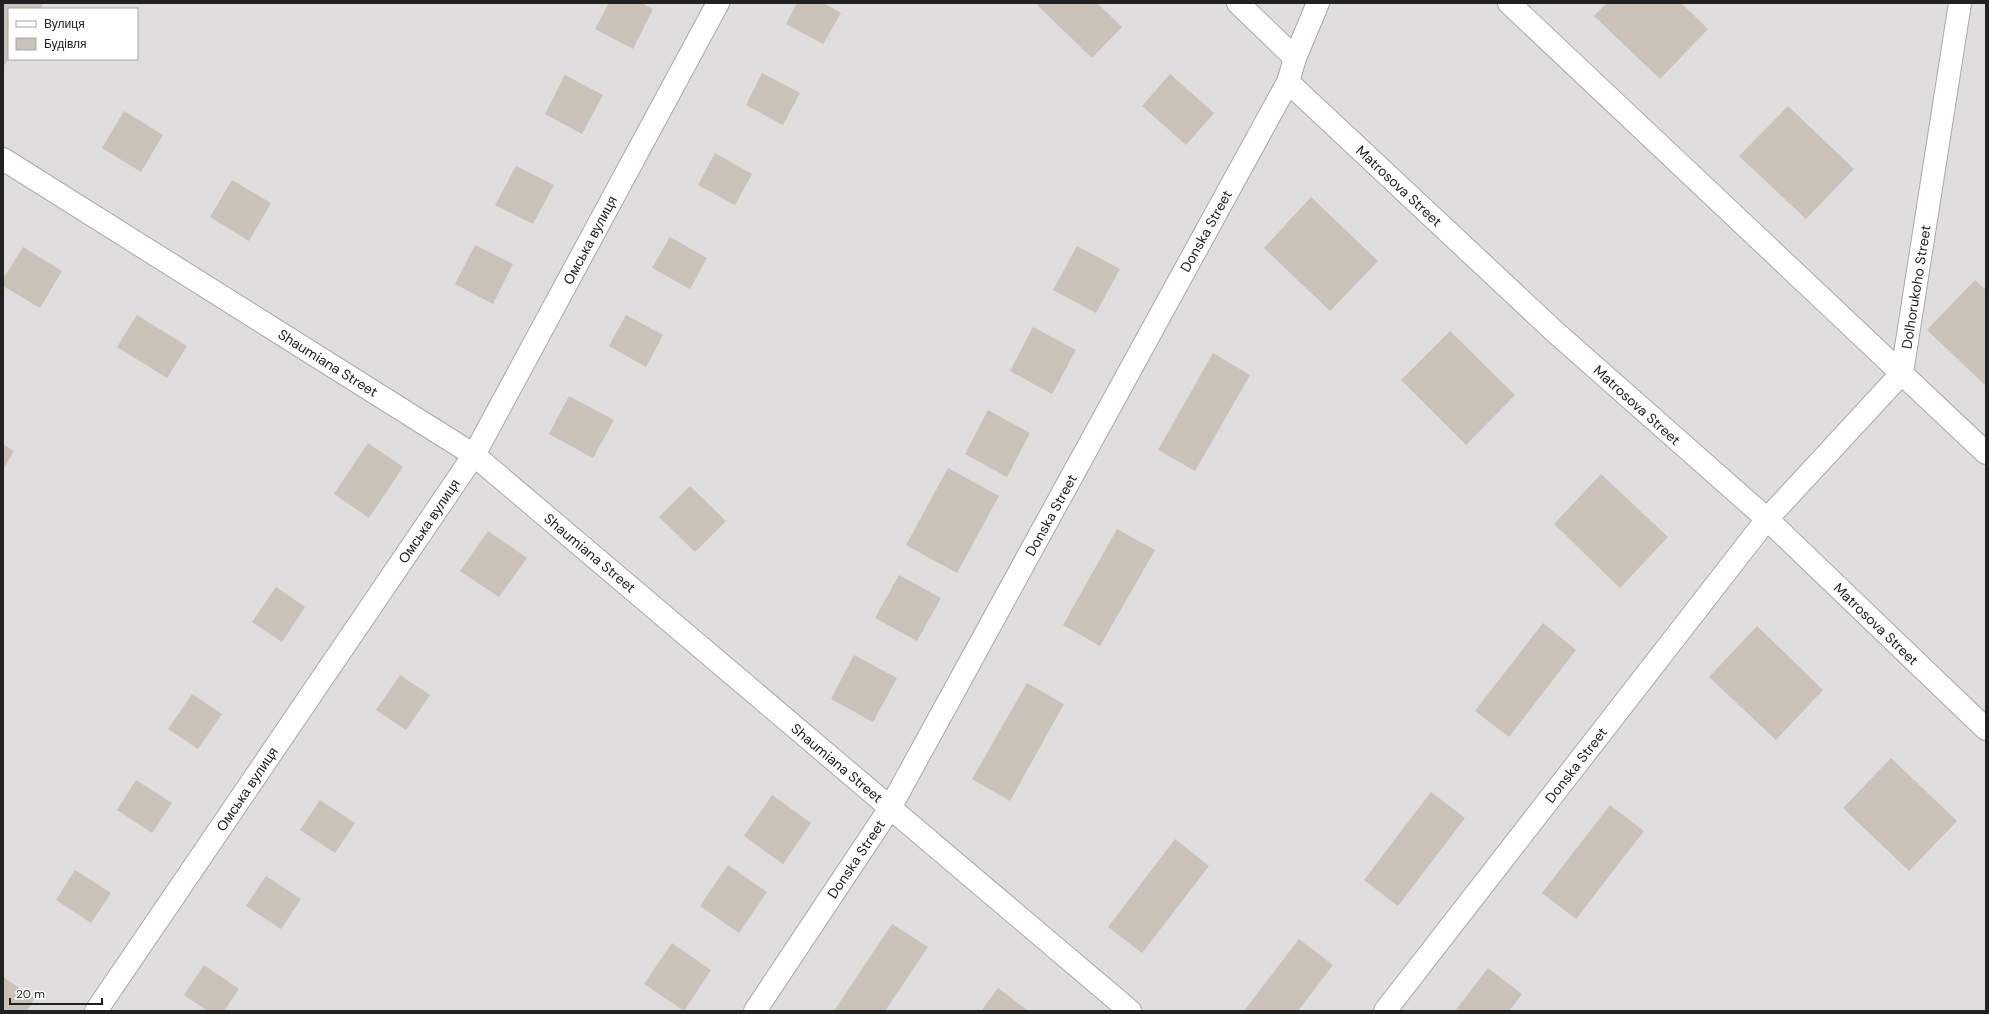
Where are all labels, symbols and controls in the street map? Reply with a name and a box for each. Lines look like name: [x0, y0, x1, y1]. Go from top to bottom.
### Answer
legend: [8, 8, 138, 60]
text: Вулиця: [44, 16, 85, 32]
text: Будівля: [44, 36, 86, 52]
street label: Matrosova Street: [1352, 142, 1446, 230]
street label: Donska Street: [1176, 187, 1236, 275]
street label: Омська вулиця: [559, 192, 621, 288]
street label: Dolhorukoho Street: [1897, 224, 1935, 350]
street label: Shaumiana Street: [275, 325, 381, 401]
street label: Matrosova Street: [1590, 361, 1684, 449]
street label: Donska Street: [1021, 471, 1081, 559]
street label: Омська вулиця: [394, 475, 464, 567]
street label: Shaumiana Street: [540, 509, 640, 597]
street label: Matrosova Street: [1830, 579, 1922, 669]
street label: Shaumiana Street: [787, 719, 887, 807]
street label: Donska Street: [1541, 724, 1611, 806]
street label: Омська вулиця: [212, 743, 282, 835]
street label: Donska Street: [823, 816, 889, 902]
scale bar: [10, 980, 102, 1006]
text: 20 m: [16, 986, 45, 1002]

